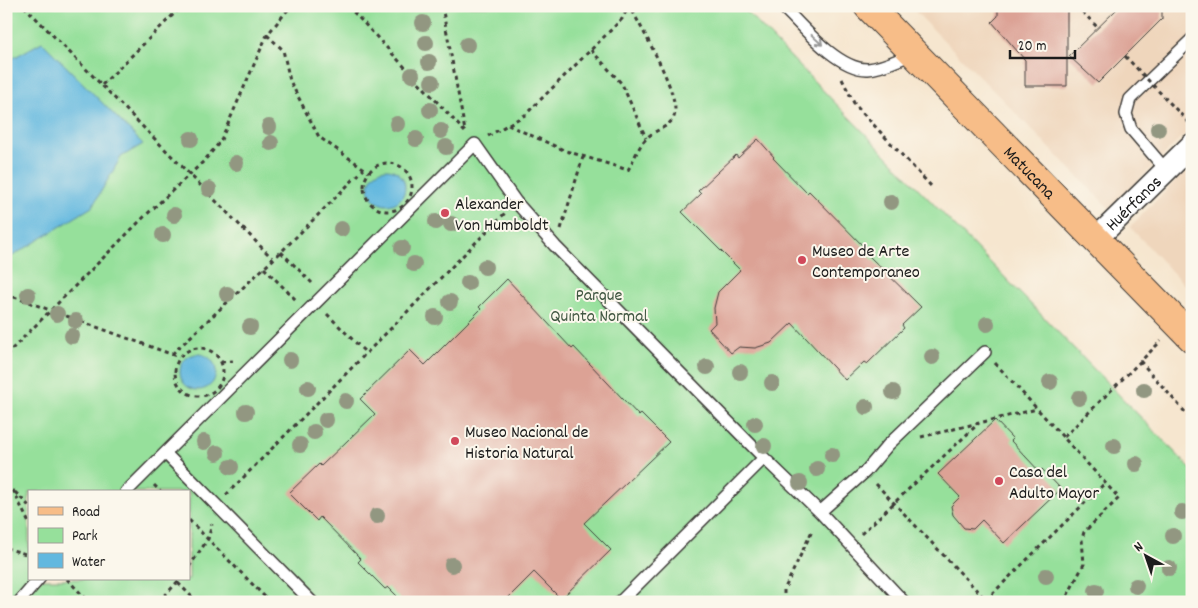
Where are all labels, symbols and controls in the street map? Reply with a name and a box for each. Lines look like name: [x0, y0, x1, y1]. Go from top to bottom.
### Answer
scale bar: [1010, 28, 1076, 60]
one-way arrow: [810, 34, 823, 46]
text: 20 m: [1018, 36, 1046, 58]
street label: Matucana: [996, 141, 1061, 206]
street label: Huérfanos: [1101, 171, 1169, 238]
place label: Alexander Von Humboldt: [455, 193, 549, 239]
marker: Alexander Von Humboldt: [439, 207, 451, 219]
place label: Museo de Arte Contemporaneo: [812, 240, 920, 286]
marker: Museo de Arte Contemporaneo: [796, 254, 808, 266]
park label: Parque Quinta Normal: [550, 284, 649, 330]
place label: Museo Nacional de Historia Natural: [465, 421, 588, 467]
marker: Museo Nacional de Historia Natural: [449, 435, 461, 447]
place label: Casa del Adulto Mayor: [1009, 461, 1099, 507]
marker: Casa del Adulto Mayor: [993, 475, 1005, 487]
legend: [28, 490, 190, 580]
text: Road: [72, 502, 100, 524]
text: Park: [72, 526, 98, 548]
north arrow: [1120, 530, 1170, 580]
text: N: [1130, 538, 1148, 557]
text: Water: [72, 552, 106, 574]

